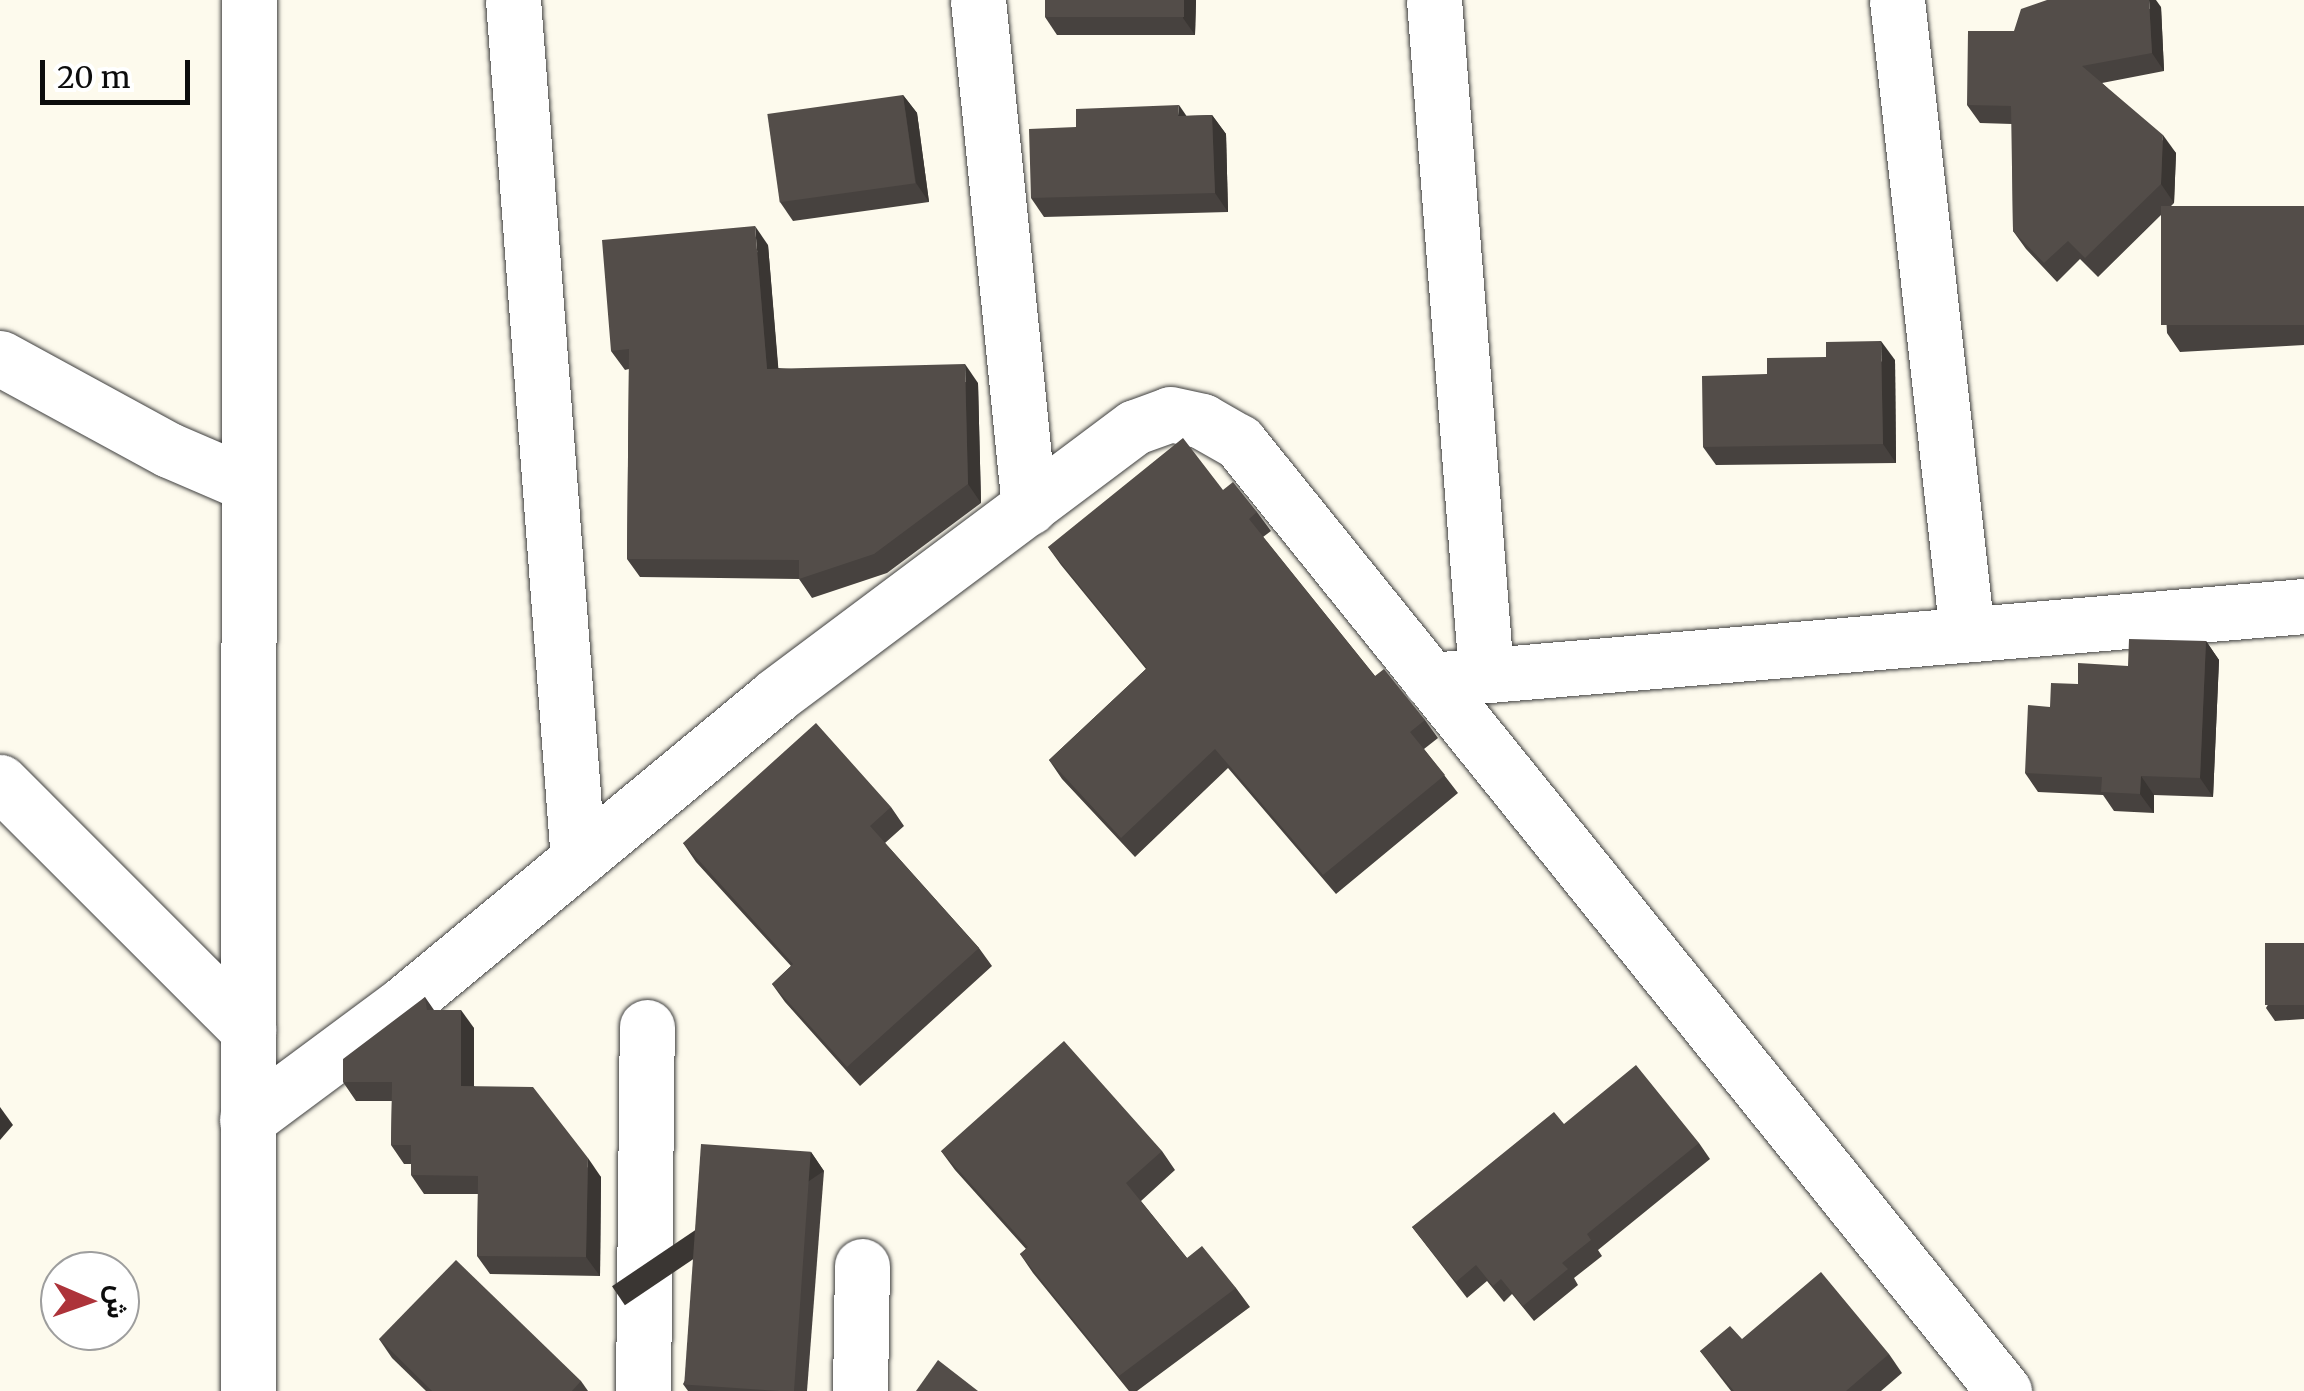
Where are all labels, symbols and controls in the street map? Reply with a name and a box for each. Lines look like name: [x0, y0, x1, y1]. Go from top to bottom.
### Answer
scale bar: [45, 40, 195, 102]
text: 20 m: [57, 58, 130, 96]
north arrow: [40, 1251, 140, 1351]
text: ش: [99, 1285, 137, 1319]

